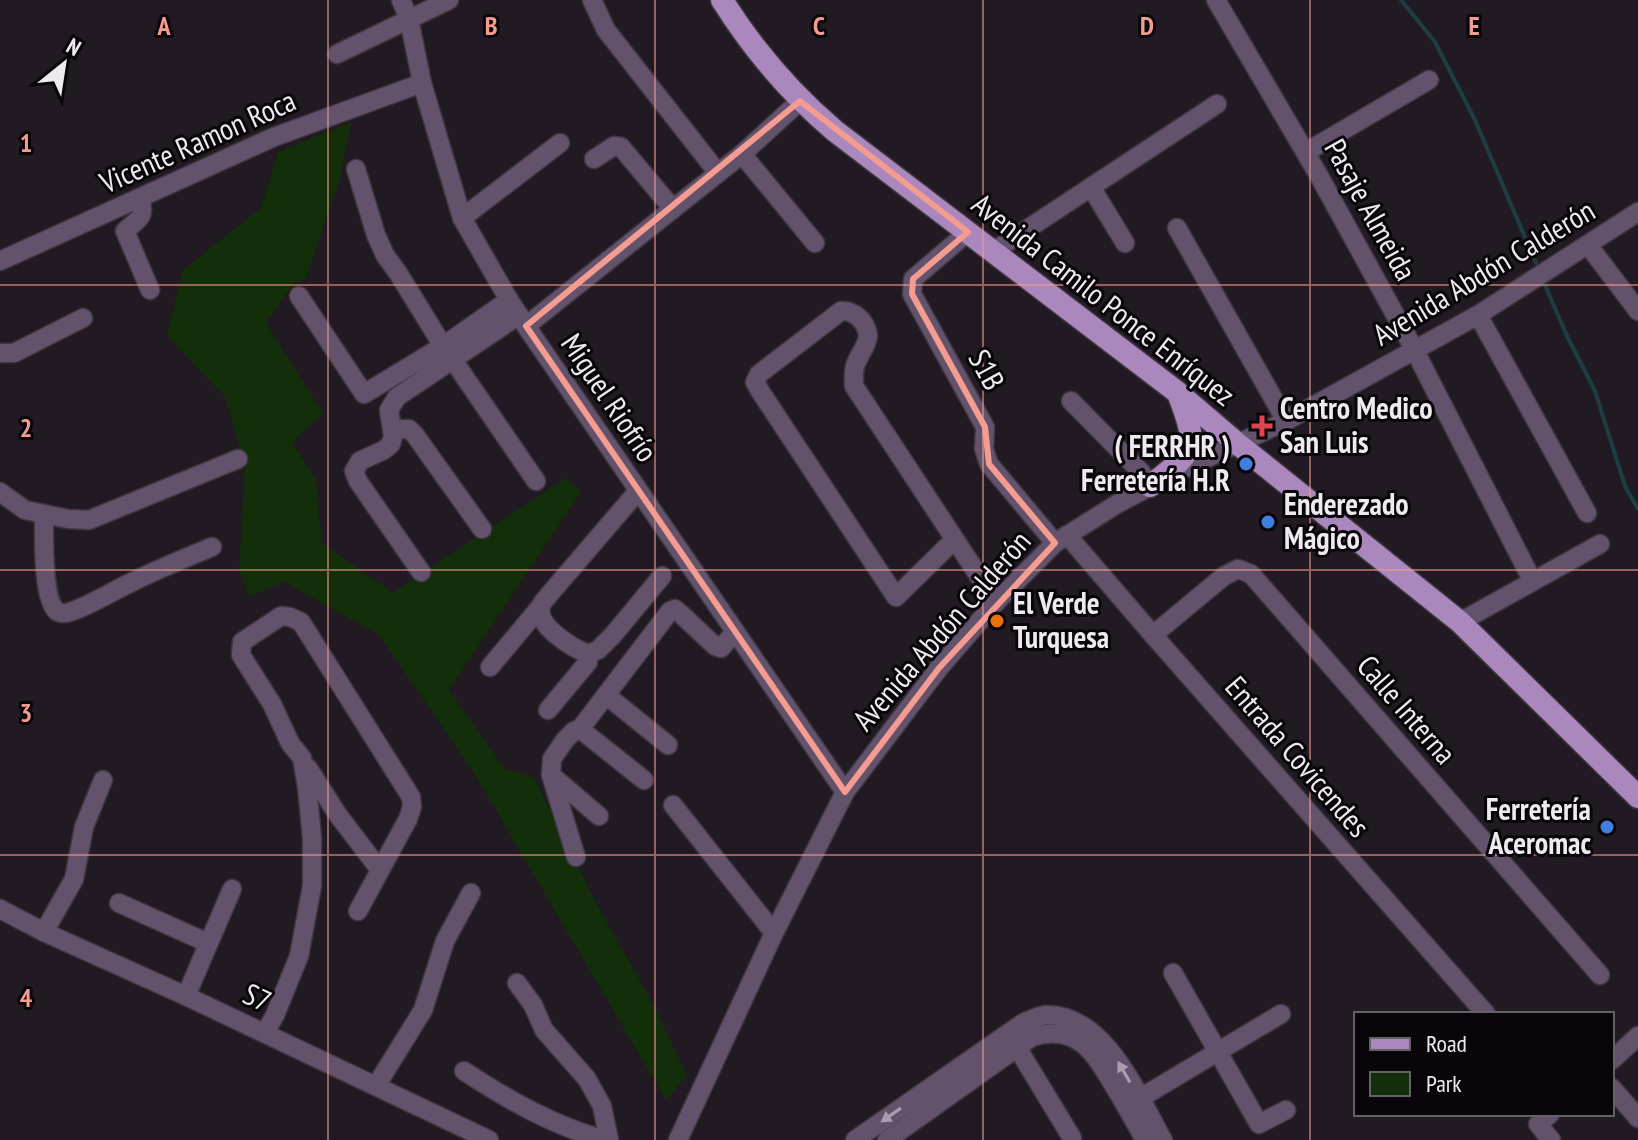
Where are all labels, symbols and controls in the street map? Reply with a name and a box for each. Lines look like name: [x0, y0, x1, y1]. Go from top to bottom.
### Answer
text: A: [156, 9, 171, 42]
text: B: [485, 9, 498, 42]
text: C: [813, 9, 825, 42]
text: D: [1140, 9, 1154, 42]
text: E: [1468, 9, 1480, 42]
north arrow: [24, 24, 104, 104]
text: N: [62, 32, 86, 62]
street label: Vicente Ramon Roca: [93, 80, 301, 202]
text: 1: [20, 126, 32, 159]
street label: Pasaje Almeida: [1316, 132, 1426, 287]
street label: Avenida Camilo Ponce Enríquez: [964, 184, 1243, 414]
street label: Avenida Abdón Calderón: [1365, 190, 1601, 353]
street label: Miguel Riofrío: [553, 326, 667, 469]
street label: S1B: [960, 342, 1014, 396]
place label: Centro Medico San Luis: [1280, 388, 1433, 461]
text: 2: [20, 411, 32, 444]
marker: Centro Medico San Luis: [1251, 415, 1273, 437]
place label: ( FERRHR ) Ferretería H.R: [1081, 426, 1230, 499]
marker: ( FERRHR ) Ferretería H.R: [1237, 455, 1255, 473]
place label: Enderezado Mágico: [1284, 484, 1409, 557]
marker: Enderezado Mágico: [1259, 513, 1277, 531]
street label: Avenida Abdón Calderón: [843, 522, 1038, 738]
place label: El Verde Turquesa: [1013, 583, 1109, 656]
marker: El Verde Turquesa: [988, 612, 1006, 630]
street label: Calle Interna: [1349, 646, 1465, 772]
street label: Entrada Covicendes: [1218, 667, 1379, 845]
text: 3: [20, 696, 32, 729]
place label: Ferretería Aceromac: [1486, 789, 1591, 862]
marker: Ferretería Aceromac: [1598, 818, 1616, 836]
street label: S7: [237, 973, 278, 1020]
text: 4: [20, 981, 33, 1014]
legend: [1354, 1012, 1614, 1116]
text: Road: [1426, 1028, 1467, 1059]
one-way arrow: [1117, 1061, 1131, 1083]
text: Park: [1426, 1068, 1462, 1099]
one-way arrow: [880, 1107, 901, 1122]

